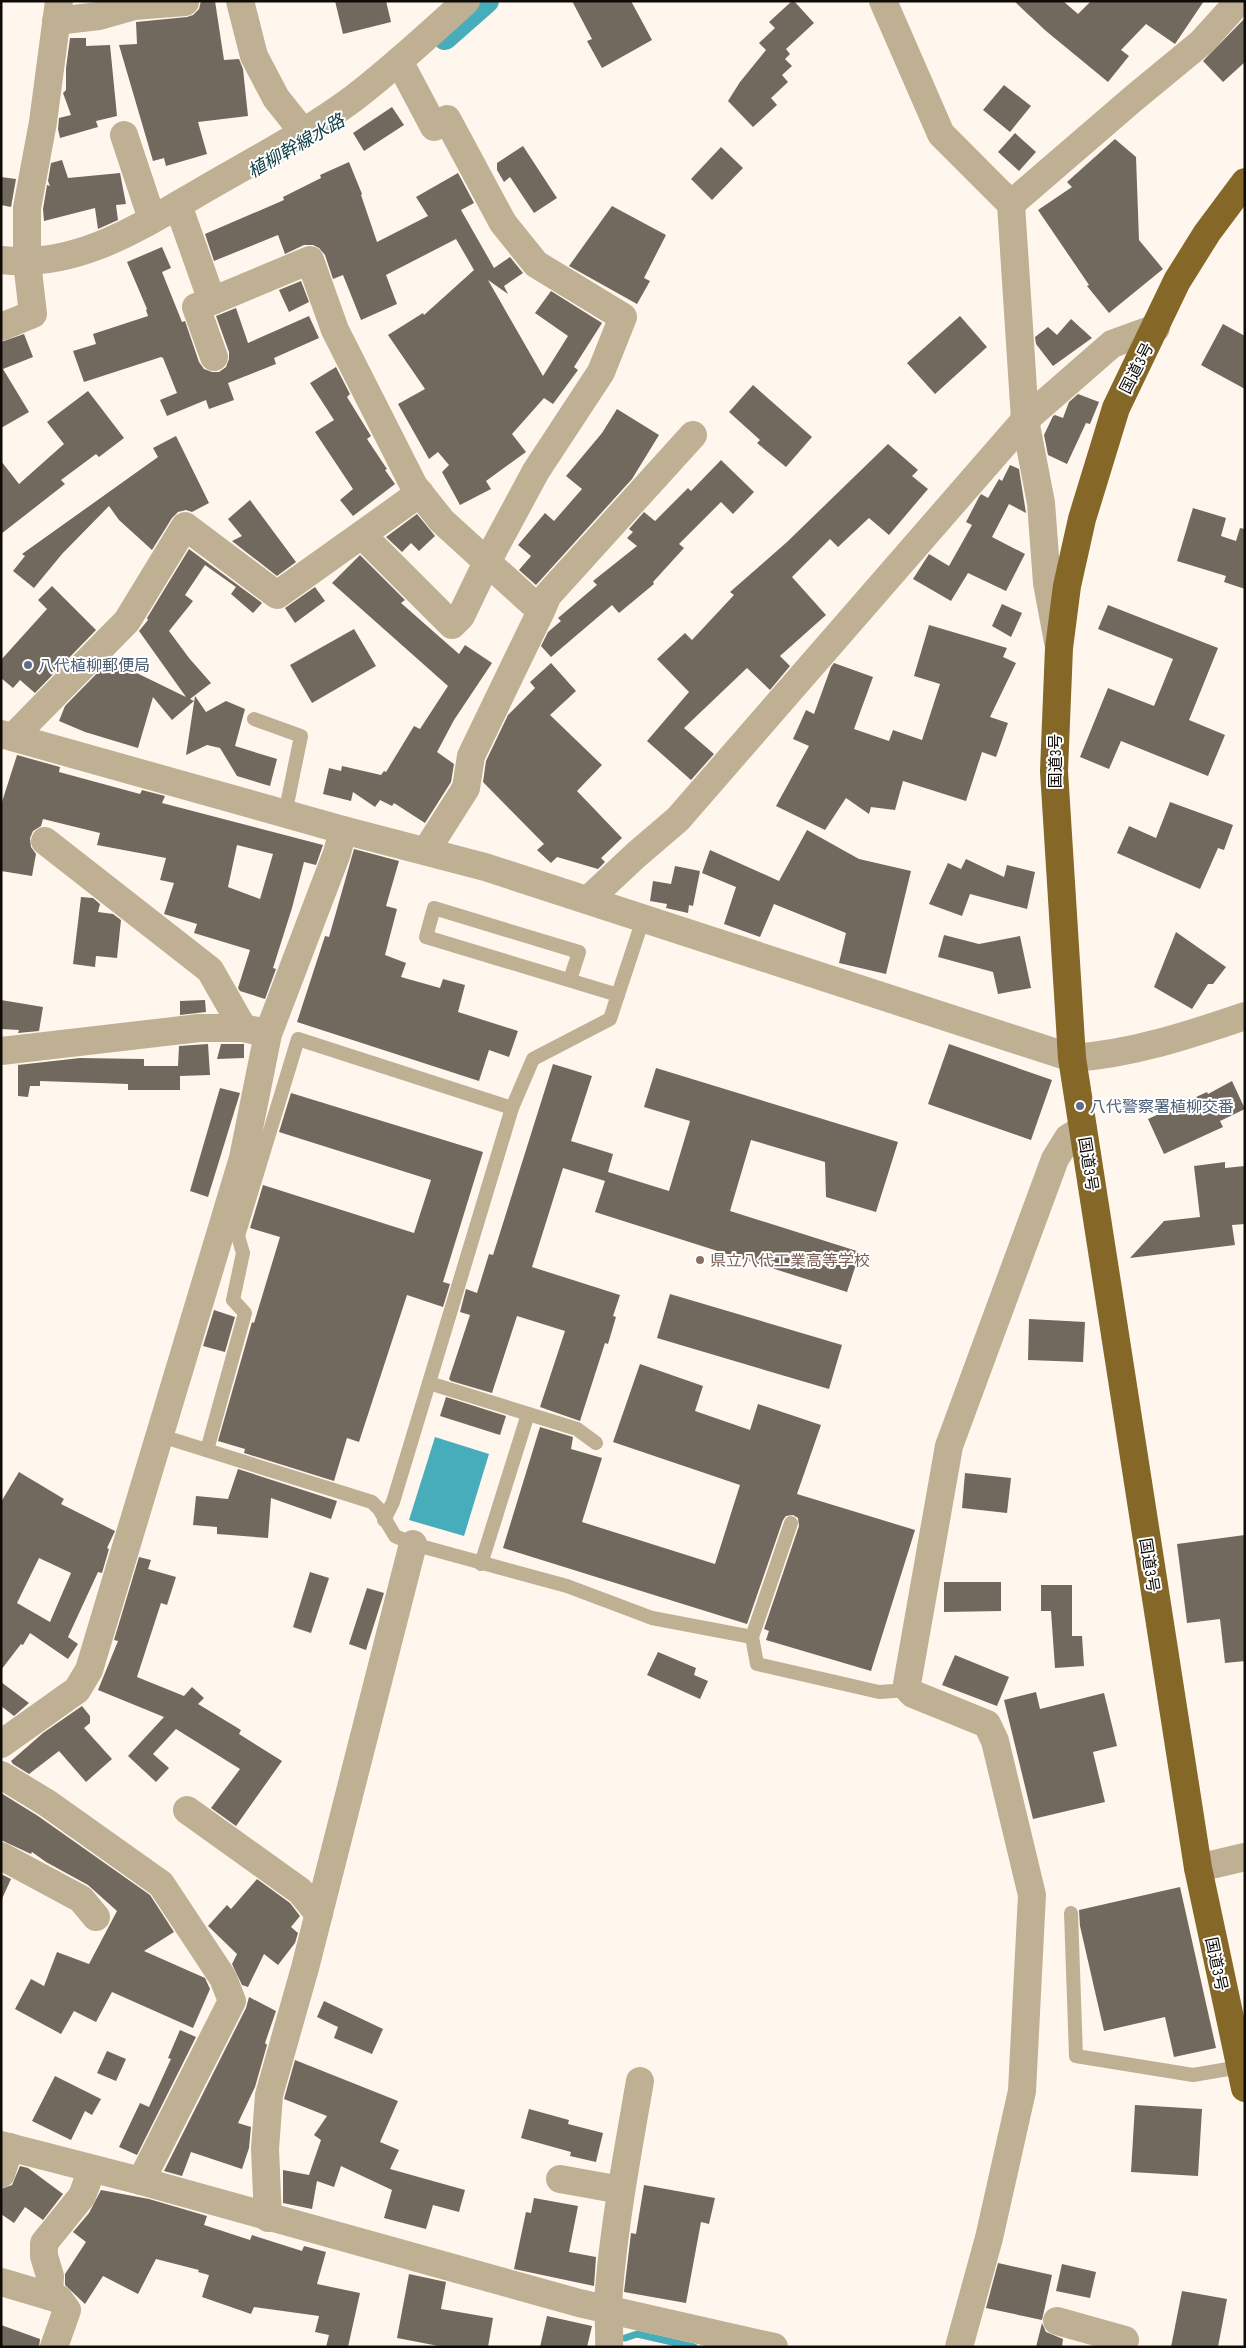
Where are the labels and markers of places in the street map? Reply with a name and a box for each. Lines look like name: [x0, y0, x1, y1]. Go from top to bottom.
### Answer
place label: 八代植柳郵便局: [38, 657, 150, 676]
marker: 八代植柳郵便局: [22, 659, 34, 671]
place label: 八代警察署植柳交番: [1090, 1098, 1234, 1117]
marker: 八代警察署植柳交番: [1074, 1100, 1086, 1112]
place label: 県立八代工業高等学校: [710, 1252, 870, 1271]
marker: 県立八代工業高等学校: [694, 1254, 706, 1266]

